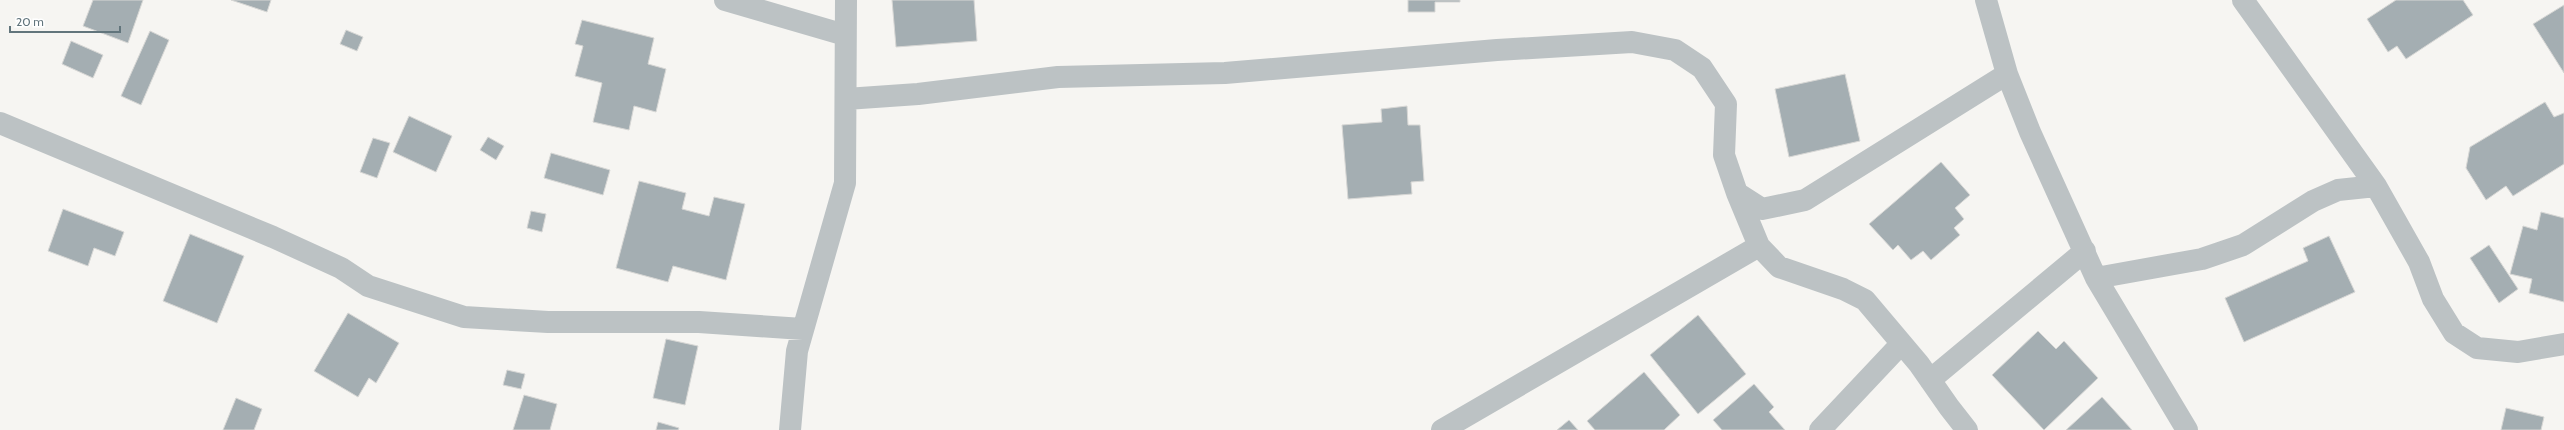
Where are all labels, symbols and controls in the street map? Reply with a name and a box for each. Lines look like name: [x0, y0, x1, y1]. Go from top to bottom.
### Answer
scale bar: [10, 8, 120, 34]
text: 20 m: [16, 14, 44, 29]

